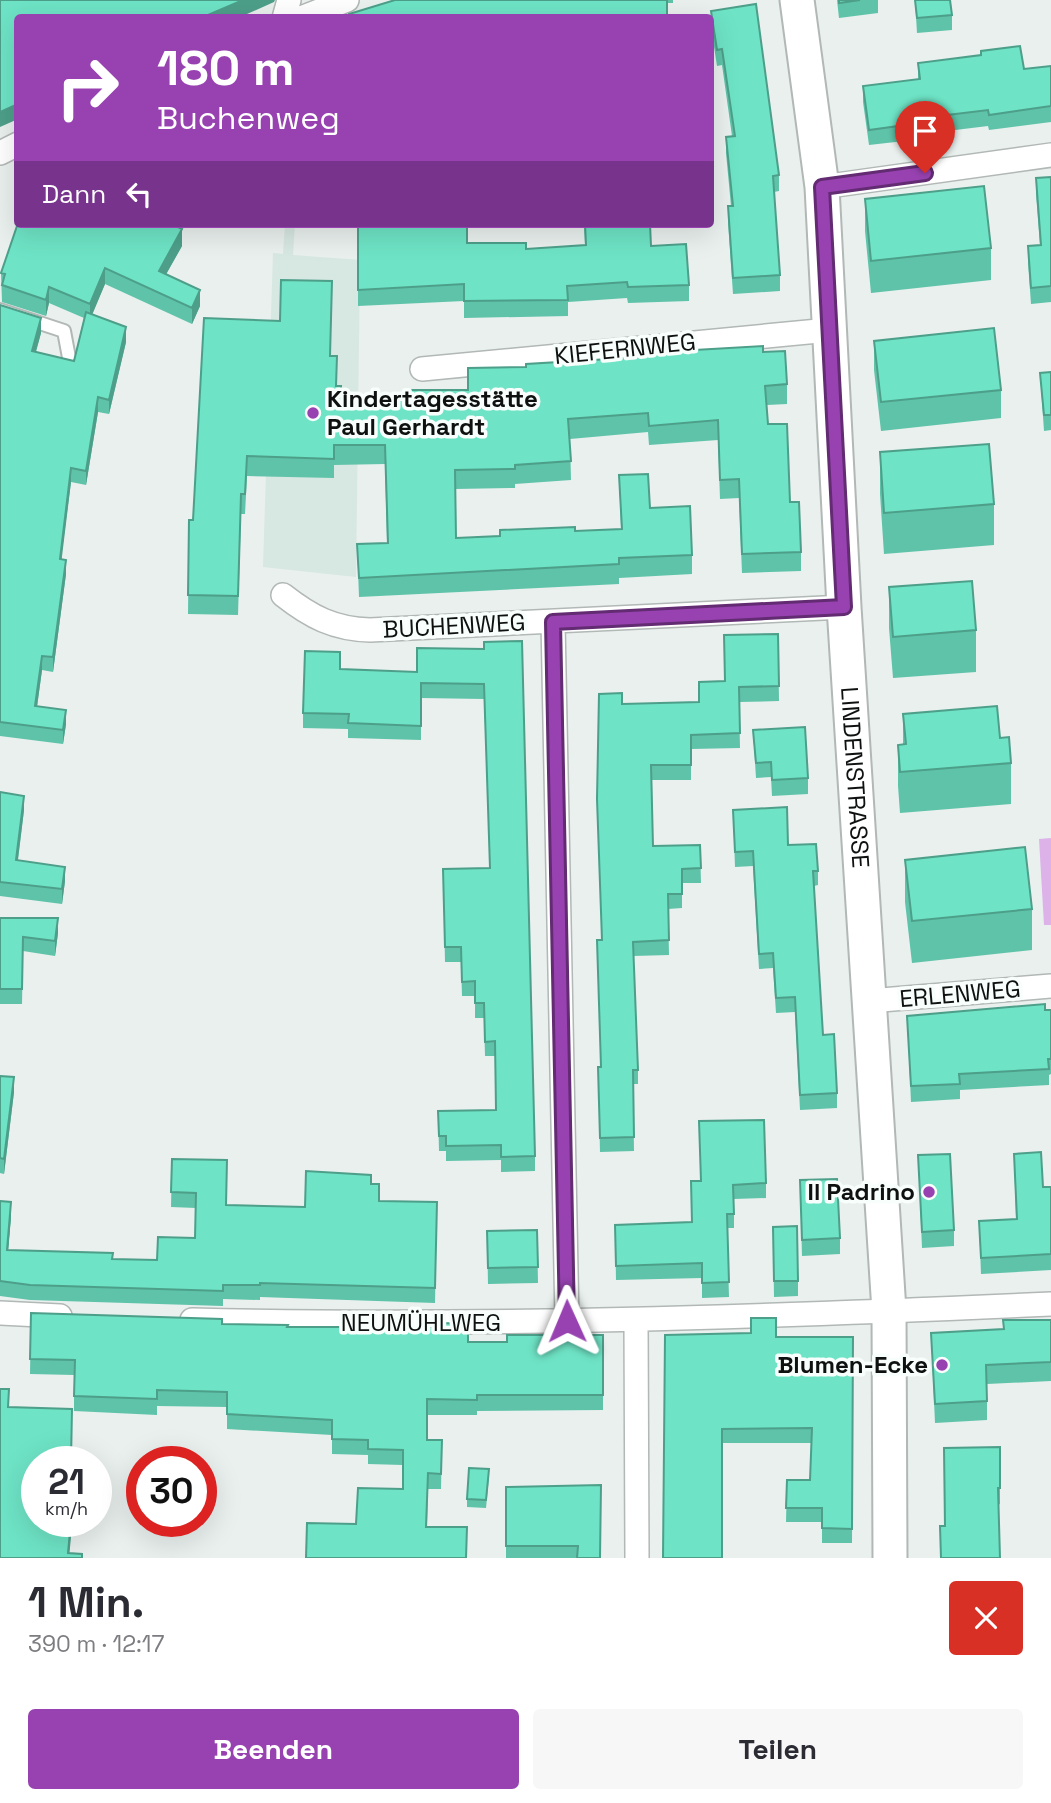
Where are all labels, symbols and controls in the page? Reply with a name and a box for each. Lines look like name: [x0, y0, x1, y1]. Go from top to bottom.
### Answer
text: 180 m: [157, 37, 295, 99]
icon: right: [42, 42, 133, 133]
text: Buchenweg: [157, 98, 340, 138]
pin: [895, 101, 955, 173]
icon: arrive: [906, 112, 944, 150]
icon: left: [120, 175, 158, 213]
text: Dann: [42, 177, 106, 211]
street label: KIEFERNWEG: [553, 326, 697, 371]
place label: Kindertagesstätte Paul Gerhardt: [327, 383, 538, 442]
marker: Kindertagesstätte Paul Gerhardt: [305, 405, 321, 421]
street label: BUCHENWEG: [382, 606, 526, 645]
street label: LINDENSTRASSE: [834, 686, 877, 869]
street label: ERLENWEG: [898, 973, 1022, 1014]
place label: Il Padrino: [808, 1176, 915, 1207]
marker: Il Padrino: [921, 1184, 937, 1200]
position arrow: [530, 1284, 604, 1358]
street label: NEUMÜHLWEG: [341, 1307, 501, 1338]
place label: Blumen-Ecke: [777, 1349, 928, 1380]
marker: Blumen-Ecke: [934, 1357, 950, 1373]
speed limit sign: 30: [126, 1446, 217, 1537]
text: 21: [48, 1460, 85, 1504]
text: km/h: [45, 1497, 88, 1520]
text: 1 Min.: [28, 1576, 144, 1629]
button: close: [949, 1581, 1023, 1655]
text: 390 m · 12:17: [28, 1629, 164, 1659]
button: Beenden: [28, 1709, 519, 1789]
button: Teilen: [533, 1709, 1023, 1789]

